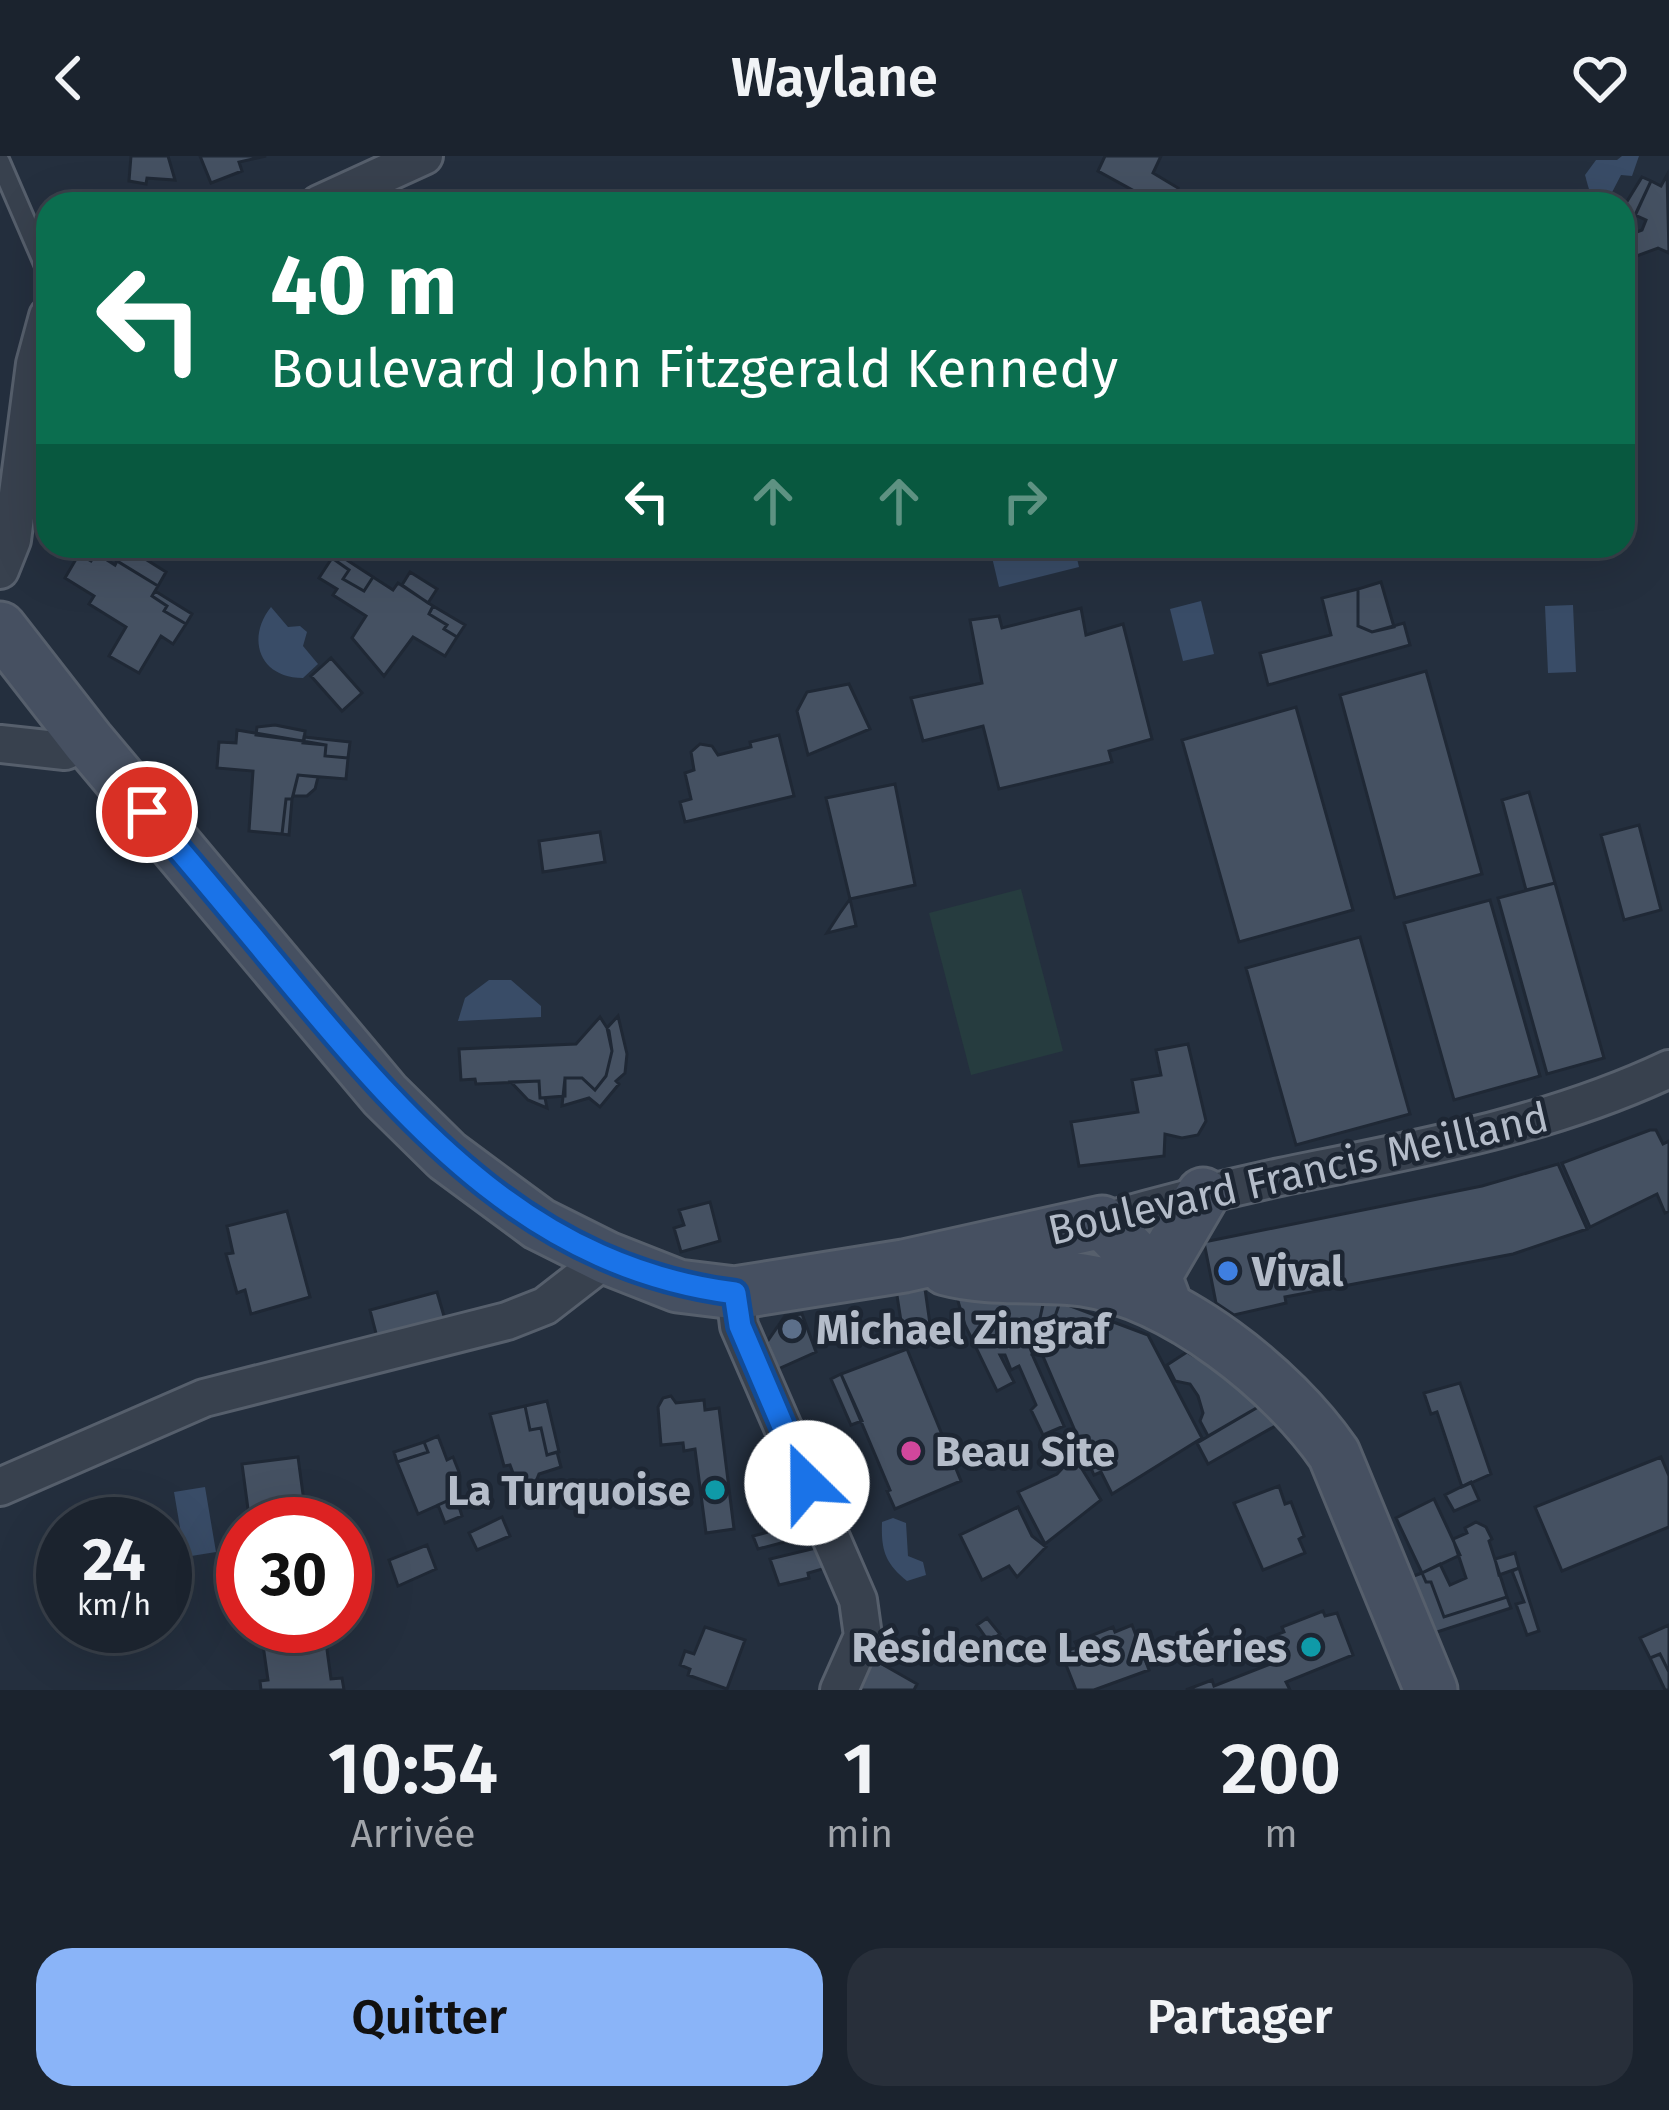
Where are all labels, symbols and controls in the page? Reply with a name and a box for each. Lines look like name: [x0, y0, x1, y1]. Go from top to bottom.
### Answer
icon: back: [36, 45, 102, 111]
icon: heart: [1567, 45, 1633, 111]
text: Waylane: [731, 46, 938, 110]
text: 40 m: [270, 235, 458, 336]
icon: left: [72, 240, 228, 396]
text: Boulevard John Fitzgerald Kennedy: [270, 337, 1118, 401]
icon: left: [614, 468, 680, 534]
icon: ahead: [740, 468, 806, 534]
icon: ahead: [866, 468, 932, 534]
icon: right: [992, 468, 1058, 534]
pin: [96, 761, 198, 863]
icon: arrive: [114, 779, 180, 845]
street label: Boulevard Francis Meilland: [1043, 1092, 1553, 1256]
place label: Vival: [1251, 1247, 1344, 1297]
marker: Vival: [1215, 1258, 1241, 1284]
place label: Michael Zingraf: [816, 1305, 1113, 1355]
marker: Michael Zingraf: [779, 1316, 805, 1342]
position arrow: [744, 1420, 870, 1546]
place label: Beau Site: [935, 1427, 1115, 1477]
marker: Beau Site: [898, 1438, 924, 1464]
place label: La Turquoise: [447, 1466, 691, 1516]
marker: La Turquoise: [702, 1477, 728, 1503]
speed limit sign: 30: [216, 1497, 372, 1653]
text: 24: [82, 1524, 146, 1596]
text: km/h: [77, 1587, 151, 1623]
place label: Résidence Les Astéries: [852, 1623, 1287, 1673]
marker: Résidence Les Astéries: [1298, 1634, 1324, 1660]
text: 10:54: [328, 1726, 498, 1812]
text: 1: [843, 1726, 876, 1812]
text: 200: [1221, 1726, 1341, 1812]
text: Arrivée: [350, 1811, 475, 1857]
text: min: [826, 1811, 893, 1857]
text: m: [1264, 1811, 1298, 1857]
button: Quitter: [36, 1948, 823, 2086]
button: Partager: [847, 1948, 1633, 2086]

